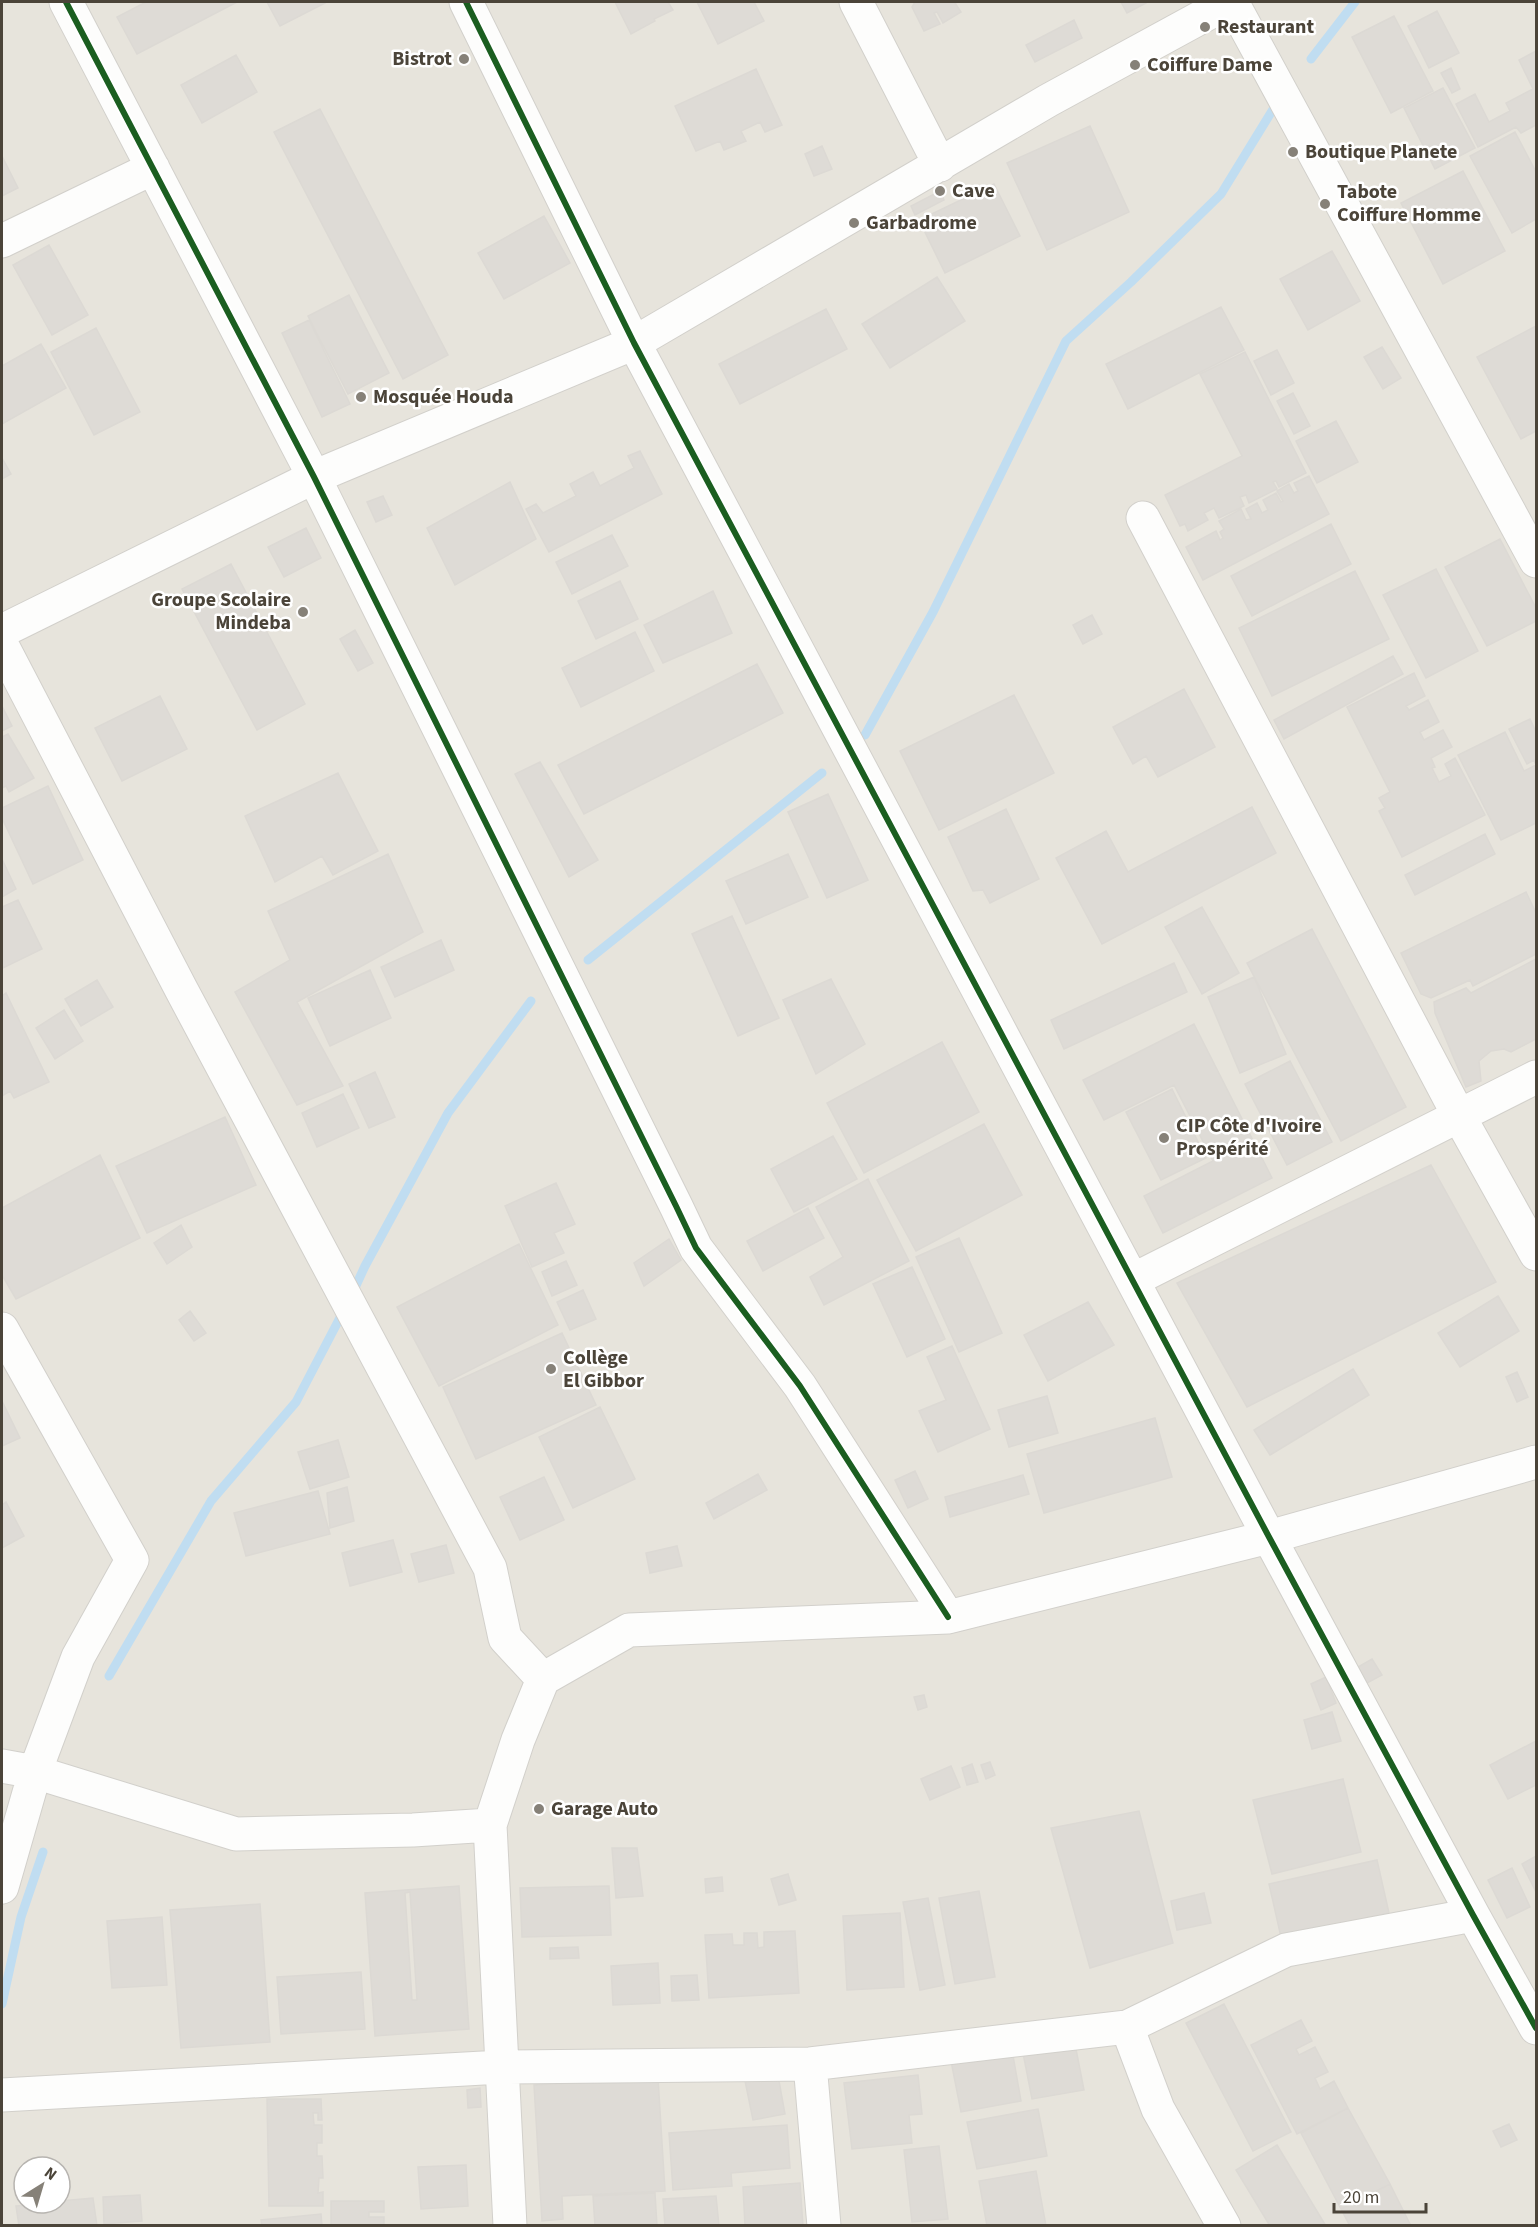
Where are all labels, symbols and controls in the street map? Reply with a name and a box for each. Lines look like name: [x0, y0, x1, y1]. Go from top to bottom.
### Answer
place label: Restaurant: [1217, 13, 1314, 41]
marker: Restaurant: [1198, 20, 1212, 34]
place label: Bistrot: [392, 45, 452, 73]
place label: Coiffure Dame: [1147, 51, 1273, 79]
marker: Bistrot: [457, 52, 471, 66]
marker: Coiffure Dame: [1128, 58, 1142, 72]
place label: Boutique Planete: [1305, 138, 1457, 166]
marker: Boutique Planete: [1286, 145, 1300, 159]
place label: Cave: [952, 177, 995, 205]
place label: Tabote Coiffure Homme: [1337, 178, 1481, 229]
marker: Cave: [933, 184, 947, 198]
marker: Tabote Coiffure Homme: [1318, 197, 1332, 211]
place label: Garbadrome: [866, 209, 977, 237]
marker: Garbadrome: [847, 216, 861, 230]
place label: Mosquée Houda: [373, 383, 514, 411]
marker: Mosquée Houda: [354, 390, 368, 404]
place label: Groupe Scolaire Mindeba: [151, 586, 291, 637]
marker: Groupe Scolaire Mindeba: [296, 605, 310, 619]
place label: CIP Côte d'Ivoire Prospérité: [1176, 1112, 1322, 1163]
marker: CIP Côte d'Ivoire Prospérité: [1157, 1131, 1171, 1145]
place label: Collège El Gibbor: [563, 1344, 644, 1395]
marker: Collège El Gibbor: [544, 1362, 558, 1376]
place label: Garage Auto: [551, 1795, 658, 1823]
marker: Garage Auto: [532, 1802, 546, 1816]
north arrow: [12, 2155, 72, 2215]
text: N: [40, 2162, 61, 2186]
scale bar: [1334, 2176, 1426, 2214]
text: 20 m: [1343, 2185, 1379, 2210]

